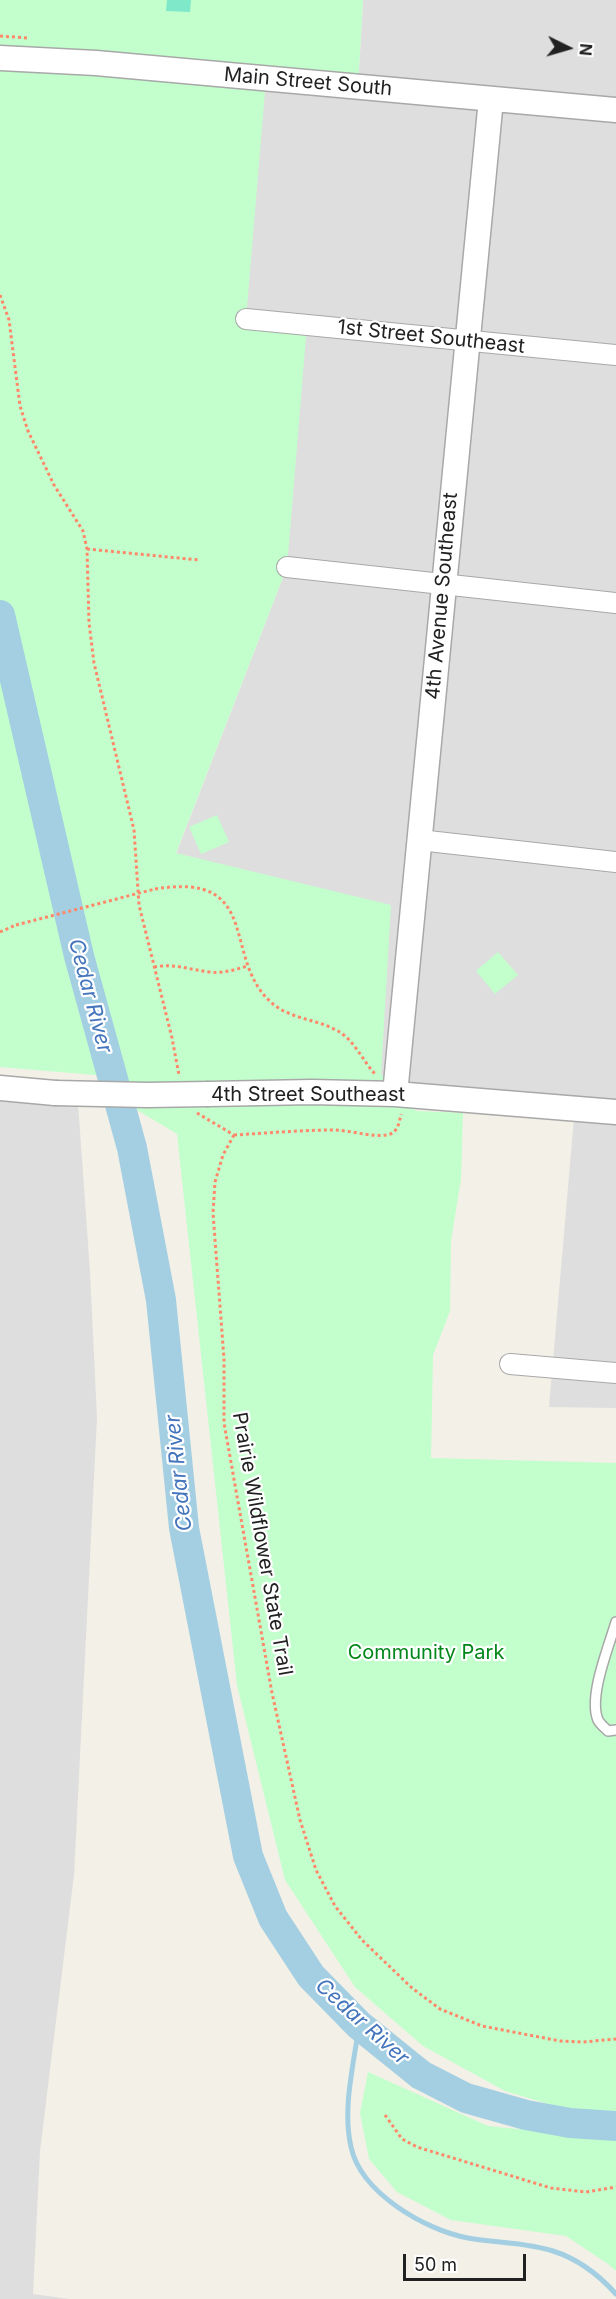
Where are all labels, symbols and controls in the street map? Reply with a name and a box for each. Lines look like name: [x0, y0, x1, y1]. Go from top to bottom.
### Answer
north arrow: [538, 18, 598, 78]
text: N: [575, 43, 596, 57]
street label: Main Street South: [223, 63, 393, 101]
street label: 1st Street Southeast: [336, 315, 526, 359]
street label: 4th Avenue Southeast: [421, 491, 463, 701]
water label: Cedar River: [63, 936, 117, 1056]
street label: 4th Street Southeast: [211, 1083, 405, 1107]
street label: Prairie Wildflower State Trail: [227, 1410, 297, 1678]
water label: Cedar River: [160, 1413, 198, 1533]
park label: Community Park: [348, 1641, 504, 1665]
water label: Cedar River: [310, 1973, 414, 2071]
scale bar: [406, 2242, 529, 2280]
text: 50 m: [414, 2254, 457, 2275]

